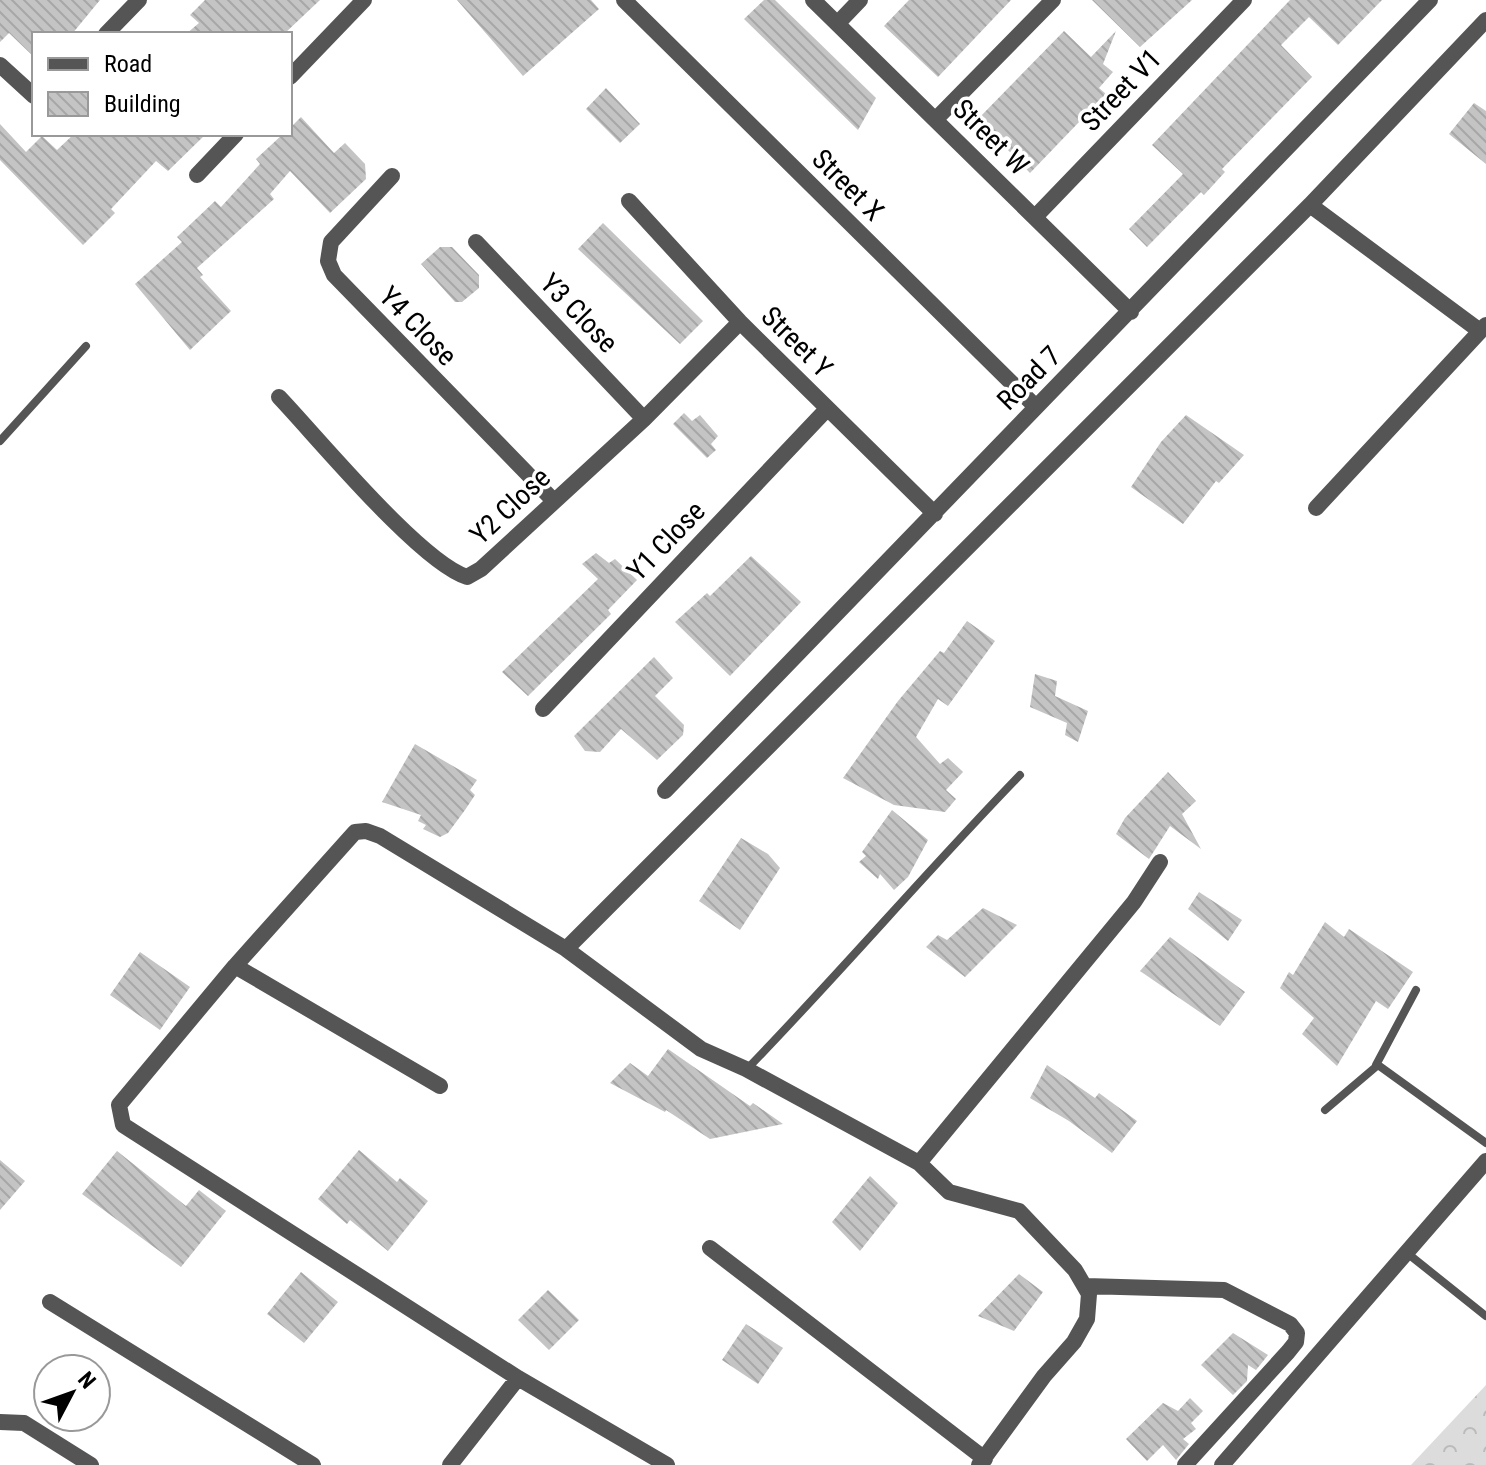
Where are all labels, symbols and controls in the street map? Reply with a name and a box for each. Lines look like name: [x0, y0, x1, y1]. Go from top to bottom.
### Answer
legend: [32, 32, 292, 136]
street label: Street V1: [1074, 42, 1168, 138]
text: Road: [104, 50, 152, 78]
text: Building: [104, 90, 181, 118]
street label: Street W: [946, 92, 1036, 182]
street label: Street X: [805, 142, 891, 228]
street label: Y3 Close: [533, 267, 625, 359]
street label: Y4 Close: [372, 280, 464, 372]
street label: Street Y: [755, 300, 840, 385]
street label: Road 7: [990, 339, 1068, 417]
street label: Y2 Close: [463, 461, 557, 551]
street label: Y1 Close: [620, 495, 712, 587]
north arrow: [32, 1353, 112, 1433]
text: N: [73, 1367, 101, 1393]

